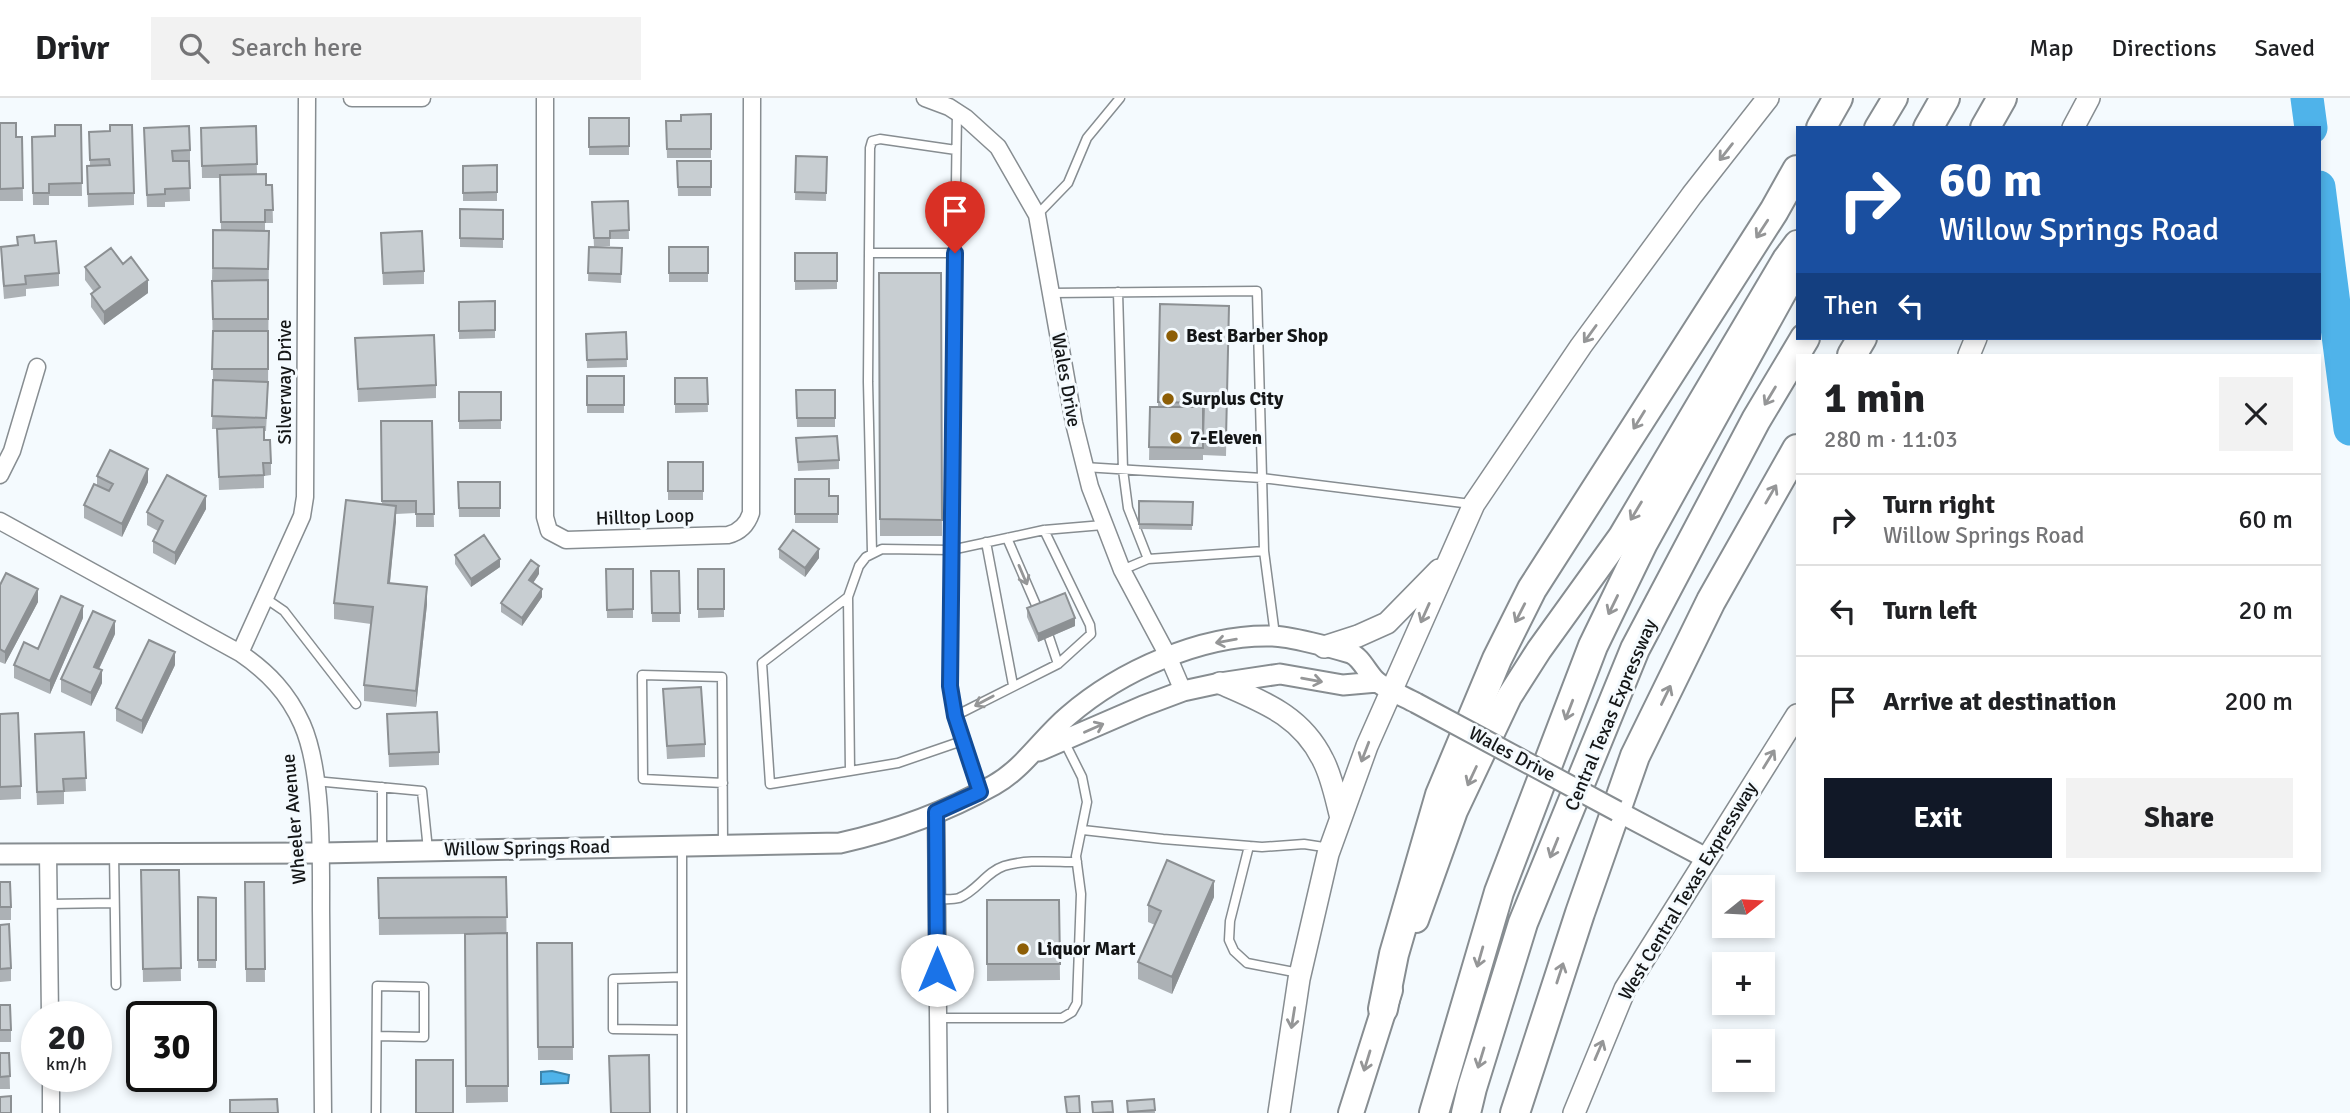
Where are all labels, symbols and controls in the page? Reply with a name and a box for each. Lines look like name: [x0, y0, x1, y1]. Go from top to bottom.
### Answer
search box: [151, 17, 641, 80]
text: Drivr: [35, 28, 109, 69]
icon: search: [175, 29, 213, 67]
text: Search here: [231, 32, 362, 64]
text: Map: [2029, 33, 2074, 63]
text: Directions: [2112, 33, 2217, 63]
text: Saved: [2255, 33, 2315, 63]
one-way arrow: [1718, 142, 1733, 160]
text: 60 m: [1939, 150, 2042, 210]
icon: right: [1824, 154, 1915, 245]
pin: [925, 181, 985, 253]
icon: arrive: [936, 192, 974, 230]
text: Willow Springs Road: [1939, 210, 2219, 249]
one-way arrow: [1755, 219, 1770, 238]
icon: left: [1892, 287, 1930, 325]
text: Then: [1824, 290, 1878, 322]
street label: Silverway Drive: [273, 320, 297, 444]
place label: Best Barber Shop: [1186, 324, 1328, 348]
one-way arrow: [1583, 324, 1597, 343]
marker: Best Barber Shop: [1164, 328, 1180, 344]
street label: Wales Drive: [1046, 331, 1086, 429]
text: 1 min: [1824, 373, 1925, 424]
button: close: [2219, 377, 2293, 451]
one-way arrow: [1763, 386, 1777, 406]
place label: Surplus City: [1182, 387, 1284, 411]
marker: Surplus City: [1160, 391, 1176, 407]
one-way arrow: [1631, 409, 1645, 429]
text: 280 m · 11:03: [1824, 425, 1958, 454]
place label: 7-Eleven: [1190, 426, 1262, 450]
marker: 7-Eleven: [1168, 430, 1184, 446]
one-way arrow: [1764, 484, 1778, 504]
text: Turn right: [1883, 489, 1995, 521]
one-way arrow: [1628, 501, 1642, 521]
icon: right: [1824, 501, 1862, 539]
street label: Hilltop Loop: [595, 503, 695, 531]
text: 60 m: [2238, 504, 2293, 536]
text: Willow Springs Road: [1883, 521, 2084, 550]
one-way arrow: [1017, 564, 1030, 585]
icon: left: [1824, 592, 1862, 630]
one-way arrow: [1606, 594, 1619, 615]
text: Turn left: [1883, 595, 1977, 627]
text: 20 m: [2238, 595, 2293, 627]
one-way arrow: [1418, 602, 1431, 623]
one-way arrow: [1512, 603, 1526, 623]
street label: Central Texas Expressway: [1560, 615, 1662, 815]
one-way arrow: [1215, 635, 1238, 648]
one-way arrow: [1300, 674, 1323, 687]
icon: arrive: [1824, 683, 1862, 721]
one-way arrow: [1659, 685, 1673, 706]
text: Arrive at destination: [1883, 686, 2116, 718]
text: 200 m: [2224, 686, 2293, 718]
one-way arrow: [975, 694, 995, 708]
one-way arrow: [1561, 699, 1574, 721]
one-way arrow: [1082, 721, 1104, 734]
street label: Wales Drive: [1464, 721, 1560, 787]
one-way arrow: [1358, 740, 1370, 762]
one-way arrow: [1761, 750, 1776, 769]
street label: Wheeler Avenue: [276, 753, 312, 885]
one-way arrow: [1465, 765, 1478, 787]
street label: West Central Texas Expressway: [1613, 777, 1763, 1004]
button: Exit: [1824, 778, 2052, 858]
button: Share: [2066, 778, 2293, 858]
street label: Willow Springs Road: [444, 835, 610, 861]
one-way arrow: [1546, 837, 1559, 859]
north arrow: [1712, 875, 1774, 938]
map controls: [1712, 875, 1775, 1092]
position arrow: [900, 933, 974, 1007]
place label: Liquor Mart: [1037, 937, 1136, 961]
marker: Liquor Mart: [1015, 941, 1031, 957]
one-way arrow: [1473, 946, 1486, 968]
button: +: [1712, 952, 1775, 1015]
one-way arrow: [1554, 962, 1567, 984]
speed limit sign: 30: [126, 1001, 217, 1092]
one-way arrow: [1286, 1006, 1299, 1029]
text: 20: [48, 1016, 85, 1059]
button: −: [1712, 1029, 1775, 1092]
one-way arrow: [1593, 1039, 1606, 1061]
one-way arrow: [1473, 1047, 1486, 1069]
one-way arrow: [1360, 1050, 1373, 1072]
text: km/h: [46, 1053, 87, 1075]

